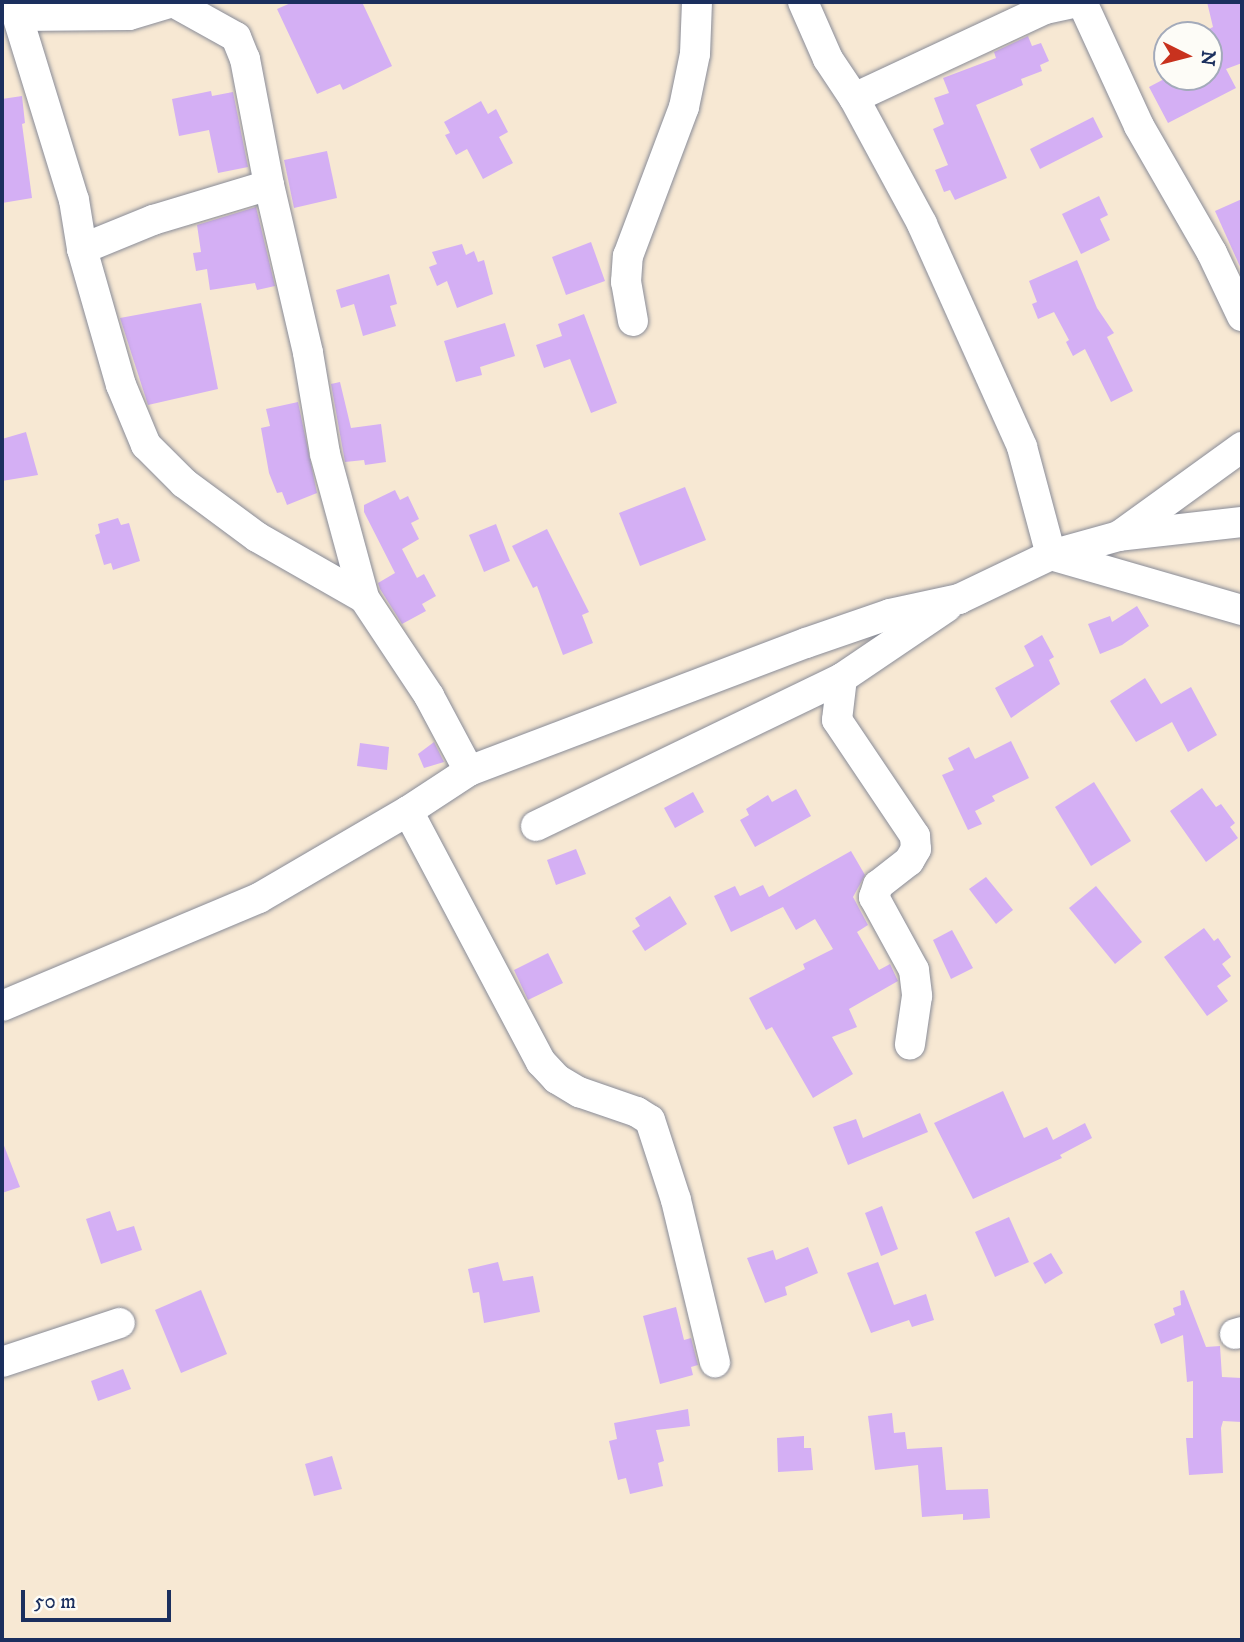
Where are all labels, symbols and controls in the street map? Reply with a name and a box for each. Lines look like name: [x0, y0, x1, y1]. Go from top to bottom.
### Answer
north arrow: [1153, 21, 1223, 91]
text: N: [1195, 49, 1220, 67]
scale bar: [24, 1576, 175, 1620]
text: 50 m: [34, 1589, 76, 1615]

